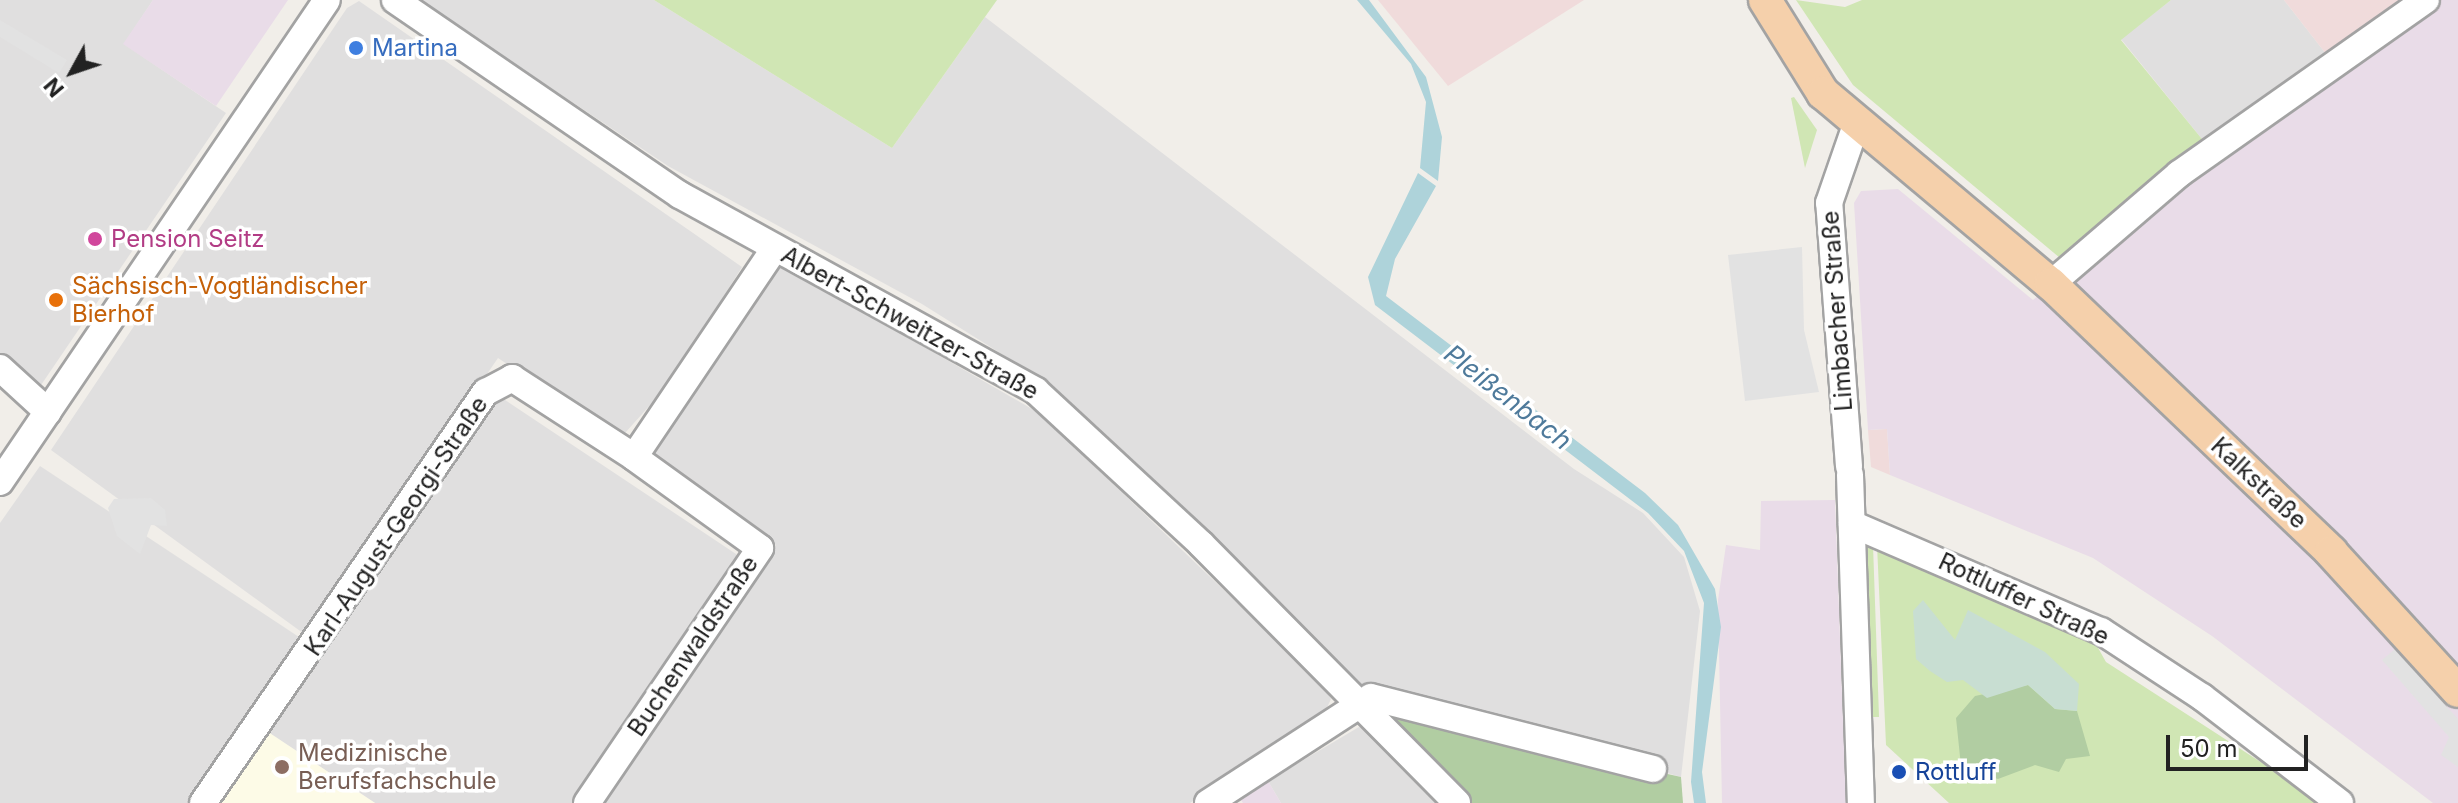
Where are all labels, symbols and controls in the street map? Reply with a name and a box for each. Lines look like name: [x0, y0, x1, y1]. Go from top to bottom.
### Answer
north arrow: [32, 32, 112, 112]
place label: Martina: [372, 34, 458, 62]
marker: Martina: [347, 39, 365, 57]
text: N: [38, 73, 69, 102]
street label: Limbacher Straße: [1816, 210, 1858, 412]
place label: Pension Seitz: [111, 225, 264, 253]
marker: Pension Seitz: [86, 230, 104, 248]
street label: Albert-Schweitzer-Straße: [776, 240, 1044, 406]
place label: Sächsisch-Vogtländischer Bierhof: [72, 272, 368, 328]
marker: Sächsisch-Vogtländischer Bierhof: [47, 291, 65, 309]
water label: Pleißenbach: [1438, 338, 1578, 456]
street label: Karl-August-Georgi-Straße: [298, 391, 494, 661]
street label: Kalkstraße: [2205, 431, 2313, 535]
street label: Rottluffer Straße: [1934, 547, 2114, 651]
street label: Buchenwaldstraße: [622, 550, 764, 742]
scale bar: [2170, 719, 2312, 769]
text: 50 m: [2180, 734, 2238, 763]
place label: Medizinische Berufsfachschule: [298, 739, 496, 795]
marker: Medizinische Berufsfachschule: [273, 758, 291, 776]
place label: Rottluff: [1915, 758, 1996, 786]
marker: Rottluff: [1890, 763, 1908, 781]

